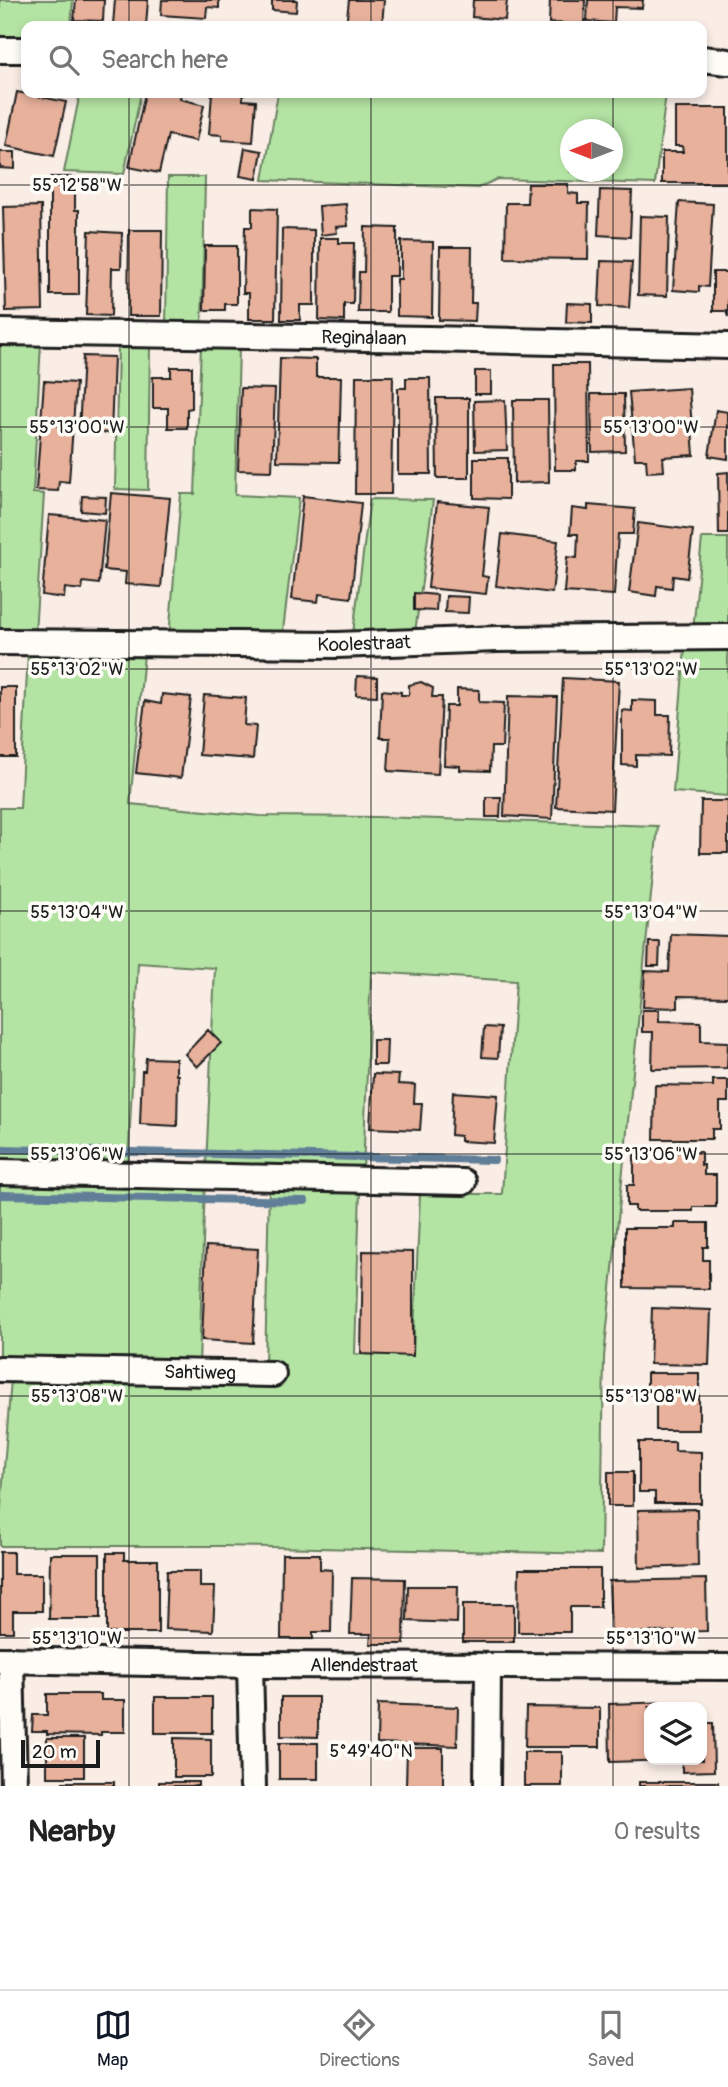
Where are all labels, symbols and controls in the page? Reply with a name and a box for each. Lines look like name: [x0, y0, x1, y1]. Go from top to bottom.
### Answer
search box: [21, 21, 707, 98]
icon: search: [45, 41, 83, 79]
text: Search here: [101, 44, 228, 76]
north arrow: [560, 119, 623, 182]
text: 55°12'58"W: [32, 174, 122, 197]
street label: Reginalaan: [321, 325, 407, 351]
text: 55°13'00"W: [29, 416, 125, 439]
text: 55°13'00"W: [603, 416, 699, 439]
street label: Koolestraat: [317, 630, 411, 657]
text: 55°13'02"W: [30, 658, 124, 681]
text: 55°13'02"W: [604, 658, 698, 681]
text: 55°13'04"W: [30, 901, 124, 924]
text: 55°13'04"W: [604, 901, 698, 924]
text: 55°13'06"W: [30, 1143, 124, 1166]
text: 55°13'06"W: [604, 1143, 698, 1166]
street label: Sahtiweg: [164, 1360, 236, 1385]
text: 55°13'08"W: [31, 1385, 123, 1408]
text: 55°13'08"W: [605, 1385, 697, 1408]
text: 55°13'10"W: [32, 1627, 122, 1650]
text: 55°13'10"W: [606, 1627, 696, 1650]
street label: Allendestraat: [310, 1653, 418, 1678]
map controls: [644, 1702, 707, 1765]
button: layers: [644, 1702, 707, 1765]
scale bar: [21, 1737, 100, 1769]
text: 20 m: [32, 1740, 77, 1764]
text: 5°49'40"N: [329, 1740, 413, 1763]
text: Nearby: [28, 1813, 115, 1850]
text: 0 results: [614, 1817, 700, 1846]
tab: Map: [94, 2006, 132, 2072]
tab: Directions: [319, 2006, 400, 2072]
tab: Saved: [587, 2006, 634, 2072]

